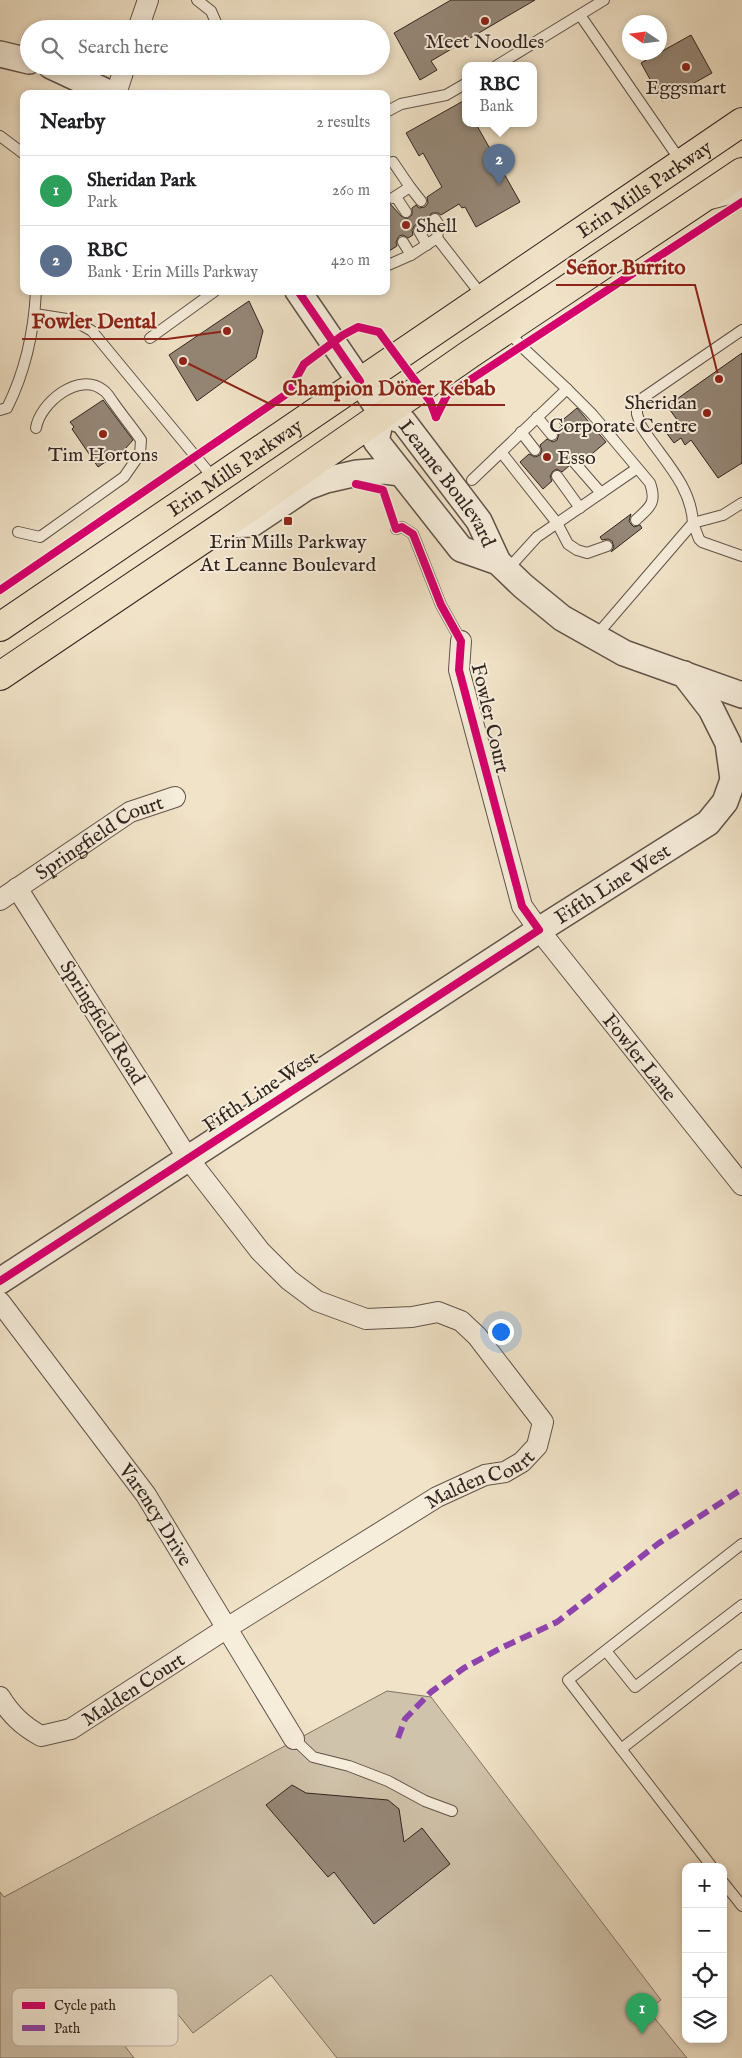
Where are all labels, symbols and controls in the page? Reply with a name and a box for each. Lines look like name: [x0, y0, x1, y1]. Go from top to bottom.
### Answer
marker: Meet Noodles: [479, 15, 491, 27]
north arrow: [622, 15, 667, 60]
search box: [20, 20, 390, 75]
place label: Meet Noodles: [426, 30, 544, 55]
icon: search: [38, 34, 66, 62]
text: Search here: [78, 36, 169, 60]
marker: Eggsmart: [680, 61, 692, 73]
popup: [462, 62, 537, 127]
text: RBC: [479, 73, 520, 97]
place label: Eggsmart: [646, 76, 727, 101]
text: Bank: [479, 97, 514, 117]
text: Nearby: [40, 109, 105, 136]
text: 2 results: [316, 113, 370, 133]
street label: Erin Mills Parkway: [573, 135, 717, 245]
pin: 2: [483, 144, 515, 185]
text: Sheridan Park: [87, 169, 196, 193]
text: 1: [53, 181, 59, 201]
text: 260 m: [332, 181, 370, 201]
text: Park: [87, 193, 117, 213]
place label: Shell: [416, 214, 457, 239]
marker: Shell: [400, 219, 412, 231]
text: RBC: [87, 239, 128, 263]
callout: Señor Burrito: [556, 249, 695, 285]
text: 2: [52, 251, 60, 271]
text: 420 m: [331, 251, 370, 271]
text: Señor Burrito: [566, 255, 686, 282]
text: Bank · Erin Mills Parkway: [87, 263, 258, 283]
callout: Fowler Dental: [22, 303, 167, 339]
text: Fowler Dental: [31, 309, 158, 336]
callout: Champion Döner Kebab: [272, 369, 505, 405]
text: Champion Döner Kebab: [283, 376, 495, 403]
place label: Sheridan Corporate Centre: [549, 391, 697, 439]
marker: Sheridan Corporate Centre: [701, 407, 713, 419]
street label: Erin Mills Parkway: [163, 414, 308, 523]
street label: Leanne Boulevard: [393, 415, 500, 552]
marker: Tim Hortons: [97, 428, 109, 440]
place label: Tim Hortons: [48, 443, 158, 468]
place label: Esso: [557, 446, 596, 471]
marker: Esso: [541, 451, 553, 463]
marker: Erin Mills Parkway At Leanne Boulevard: [282, 515, 294, 527]
place label: Erin Mills Parkway At Leanne Boulevard: [199, 530, 376, 578]
street label: Fowler Court: [465, 661, 514, 776]
street label: Springfield Court: [31, 791, 167, 886]
street label: Fifth Line West: [551, 839, 676, 931]
street label: Springfield Road: [54, 956, 150, 1090]
street label: Fowler Lane: [596, 1009, 681, 1107]
street label: Fifth Line West: [199, 1046, 323, 1139]
your location: [488, 1319, 514, 1345]
street label: Malden Court: [421, 1445, 541, 1515]
street label: Varency Drive: [112, 1458, 197, 1571]
street label: Malden Court: [78, 1648, 190, 1732]
map controls: [682, 1863, 727, 2043]
button: +: [682, 1863, 727, 1908]
button: −: [682, 1908, 727, 1953]
button: locate: [682, 1953, 727, 1998]
legend: [12, 1988, 178, 2046]
pin: 1: [626, 1993, 658, 2034]
text: Cycle path: [54, 1997, 116, 2015]
button: layers: [682, 1998, 727, 2043]
text: Path: [54, 2020, 81, 2038]

